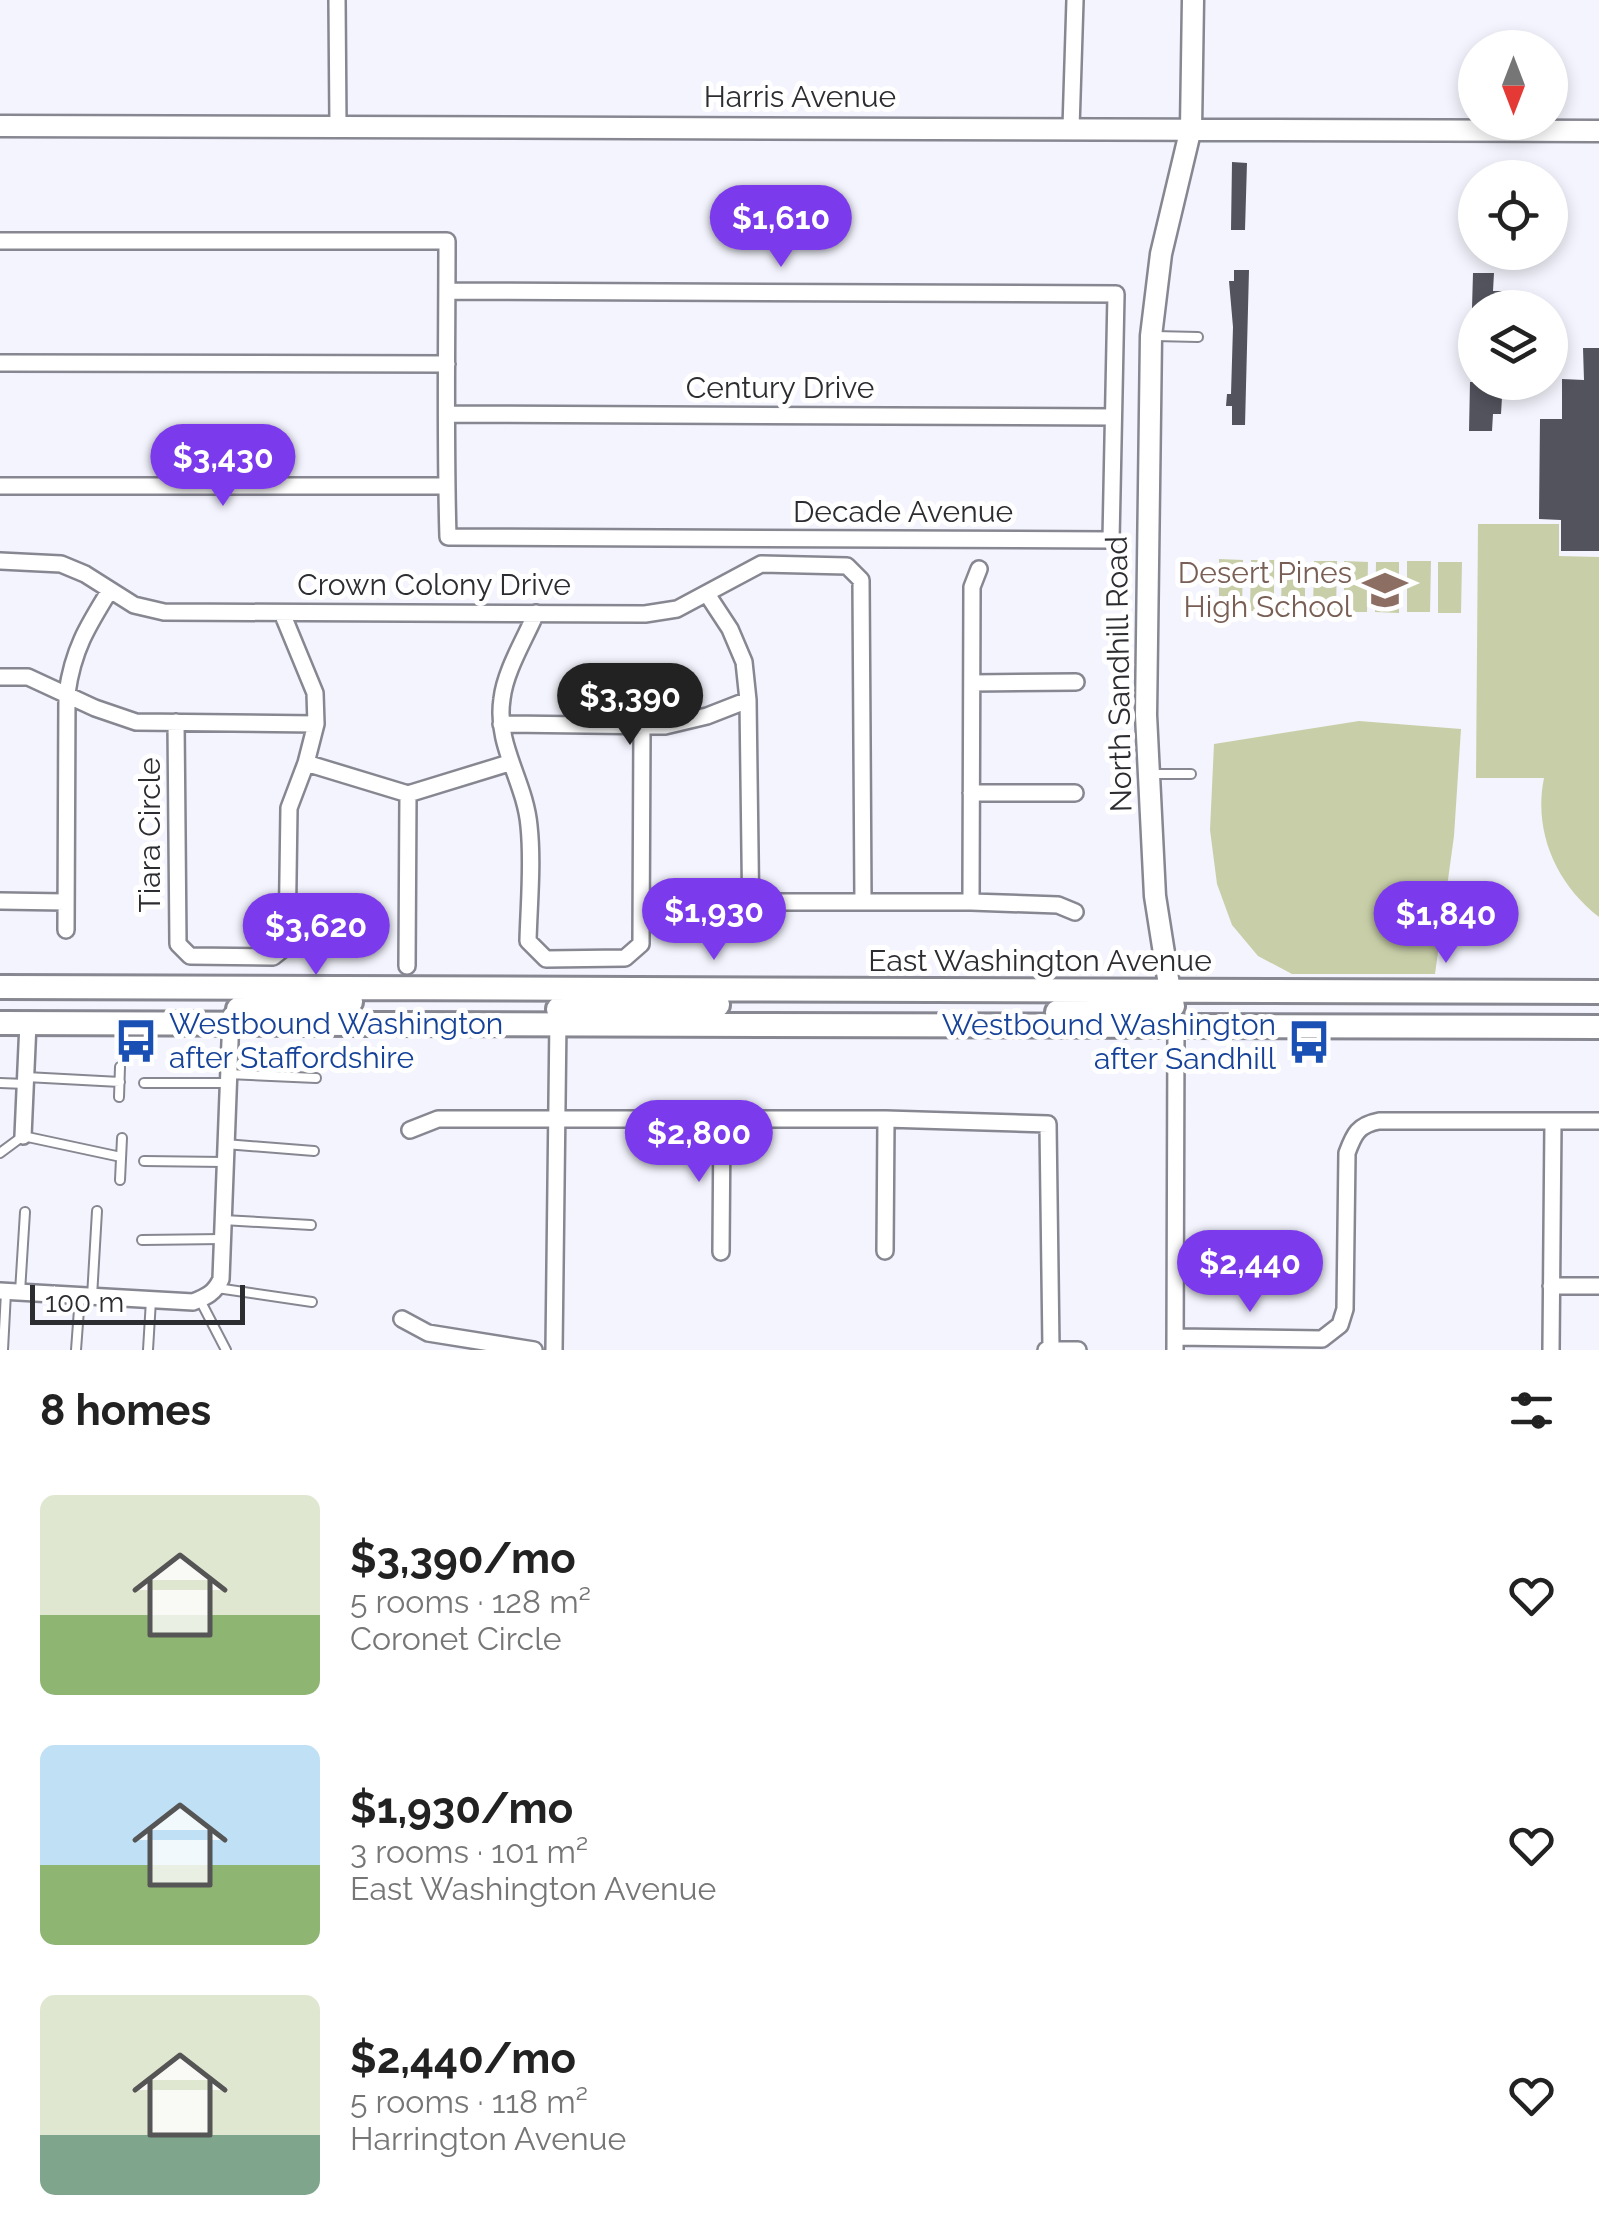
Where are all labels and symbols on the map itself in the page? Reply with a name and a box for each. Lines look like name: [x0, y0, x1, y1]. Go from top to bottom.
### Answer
north arrow: [1458, 30, 1568, 140]
street label: Harris Avenue: [704, 79, 896, 114]
pin: $1,610: [700, 185, 862, 270]
street label: Century Drive: [686, 370, 874, 405]
pin: $3,430: [142, 424, 304, 509]
street label: Decade Avenue: [793, 494, 1013, 529]
street label: North Sandhill Road: [1099, 536, 1138, 812]
place label: Desert Pines High School: [1178, 555, 1353, 624]
school or university icon: Desert Pines High School: [1361, 566, 1409, 614]
street label: Crown Colony Drive: [297, 567, 571, 602]
pin: $3,390: [549, 663, 711, 748]
street label: Tiara Circle: [132, 757, 167, 913]
pin: $1,930: [633, 878, 795, 963]
pin: $1,840: [1365, 881, 1527, 966]
pin: $3,620: [235, 893, 397, 978]
street label: East Washington Avenue: [868, 943, 1212, 978]
place label: Westbound Washington after Staffordshire: [169, 1006, 503, 1075]
place label: Westbound Washington after Sandhill: [942, 1007, 1277, 1076]
bus stop icon: Westbound Washington after Staffordshire: [112, 1017, 160, 1065]
bus stop icon: Westbound Washington after Sandhill: [1285, 1018, 1333, 1066]
pin: $2,800: [618, 1100, 780, 1185]
pin: $2,440: [1169, 1230, 1331, 1315]
scale bar: [30, 1280, 245, 1324]

